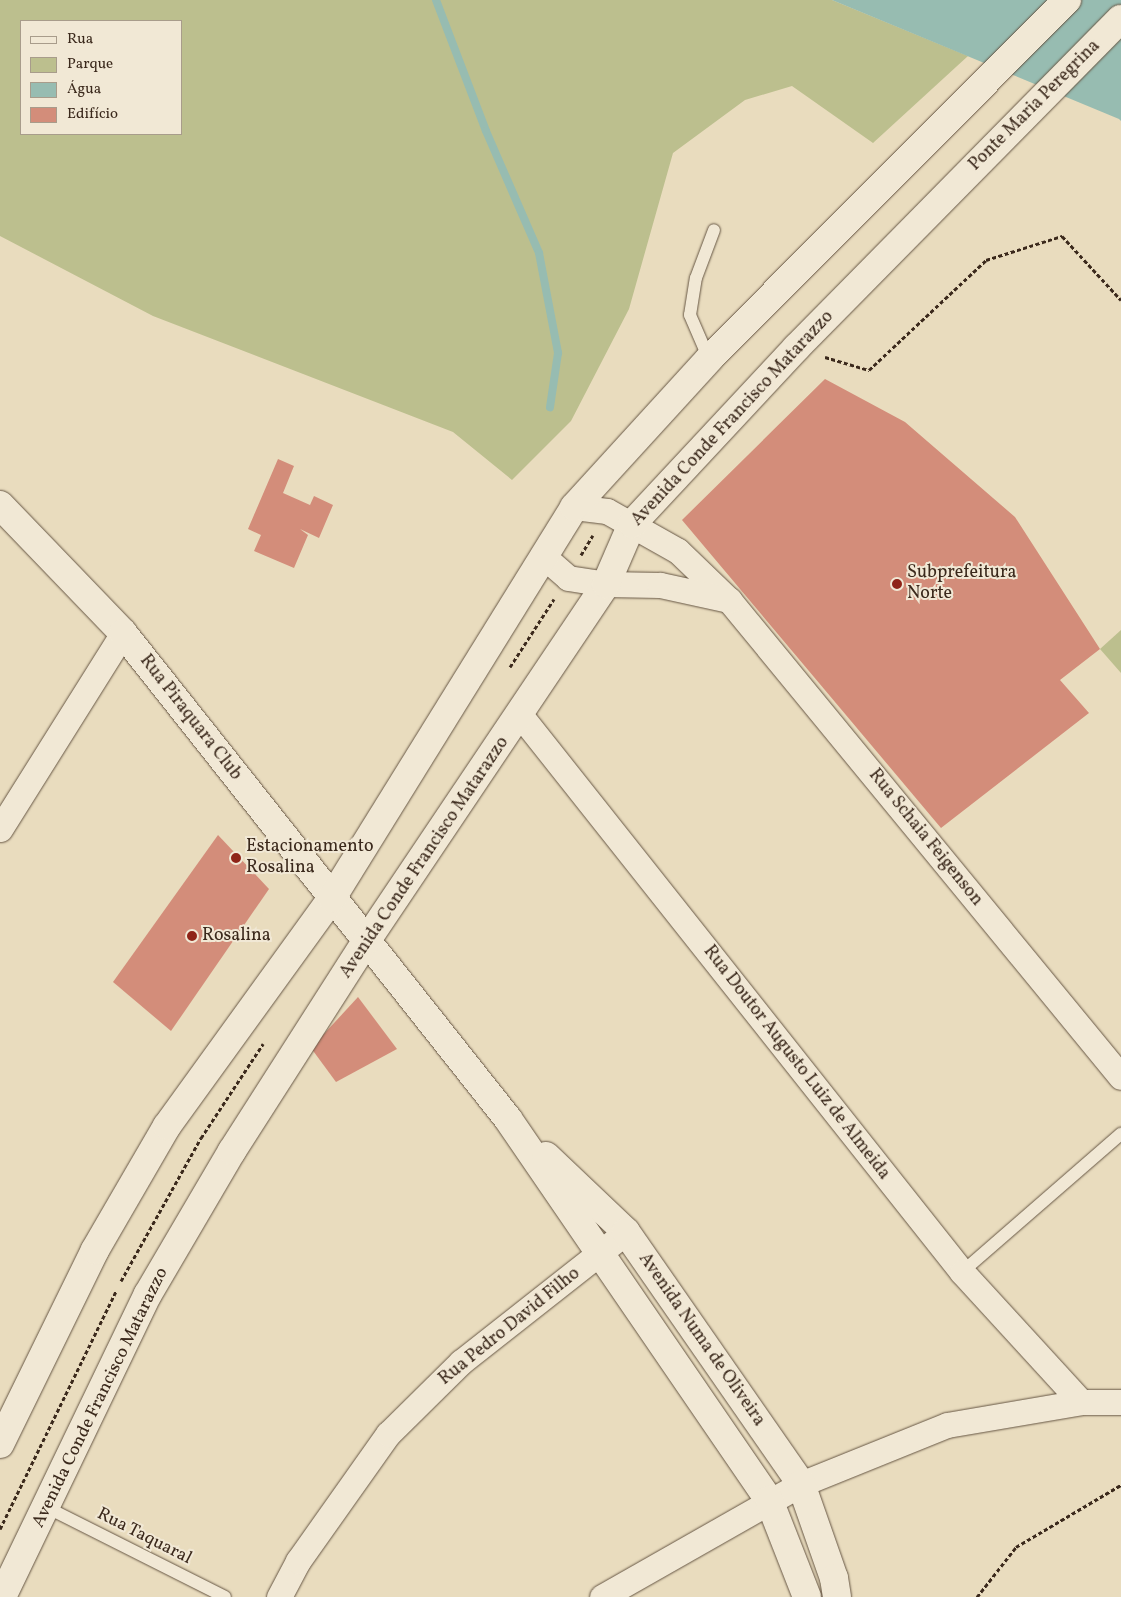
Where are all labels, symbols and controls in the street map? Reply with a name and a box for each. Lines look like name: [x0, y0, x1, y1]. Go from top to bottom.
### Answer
legend: [20, 20, 182, 135]
text: Rua: [67, 29, 93, 50]
street label: Ponte Maria Peregrina: [965, 36, 1105, 176]
text: Parque: [67, 54, 113, 75]
text: Água: [67, 79, 101, 100]
text: Edifício: [67, 104, 118, 125]
street label: Avenida Conde Francisco Matarazzo: [627, 307, 839, 531]
place label: Subprefeitura Norte: [907, 563, 1016, 606]
marker: Subprefeitura Norte: [891, 578, 903, 590]
street label: Rua Piraquara Club: [134, 651, 246, 785]
street label: Avenida Conde Francisco Matarazzo: [336, 733, 514, 983]
street label: Rua Schaia Feigenson: [863, 765, 987, 911]
place label: Estacionamento Rosalina: [246, 837, 373, 880]
marker: Estacionamento Rosalina: [230, 852, 242, 864]
place label: Rosalina: [202, 925, 271, 947]
marker: Rosalina: [186, 930, 198, 942]
street label: Rua Doutor Augusto Luiz de Almeida: [698, 942, 894, 1184]
street label: Avenida Numa de Oliveira: [633, 1249, 769, 1431]
street label: Rua Pedro David Filho: [435, 1263, 585, 1391]
street label: Avenida Conde Francisco Matarazzo: [28, 1264, 174, 1532]
street label: Rua Taquaral: [93, 1504, 195, 1570]

